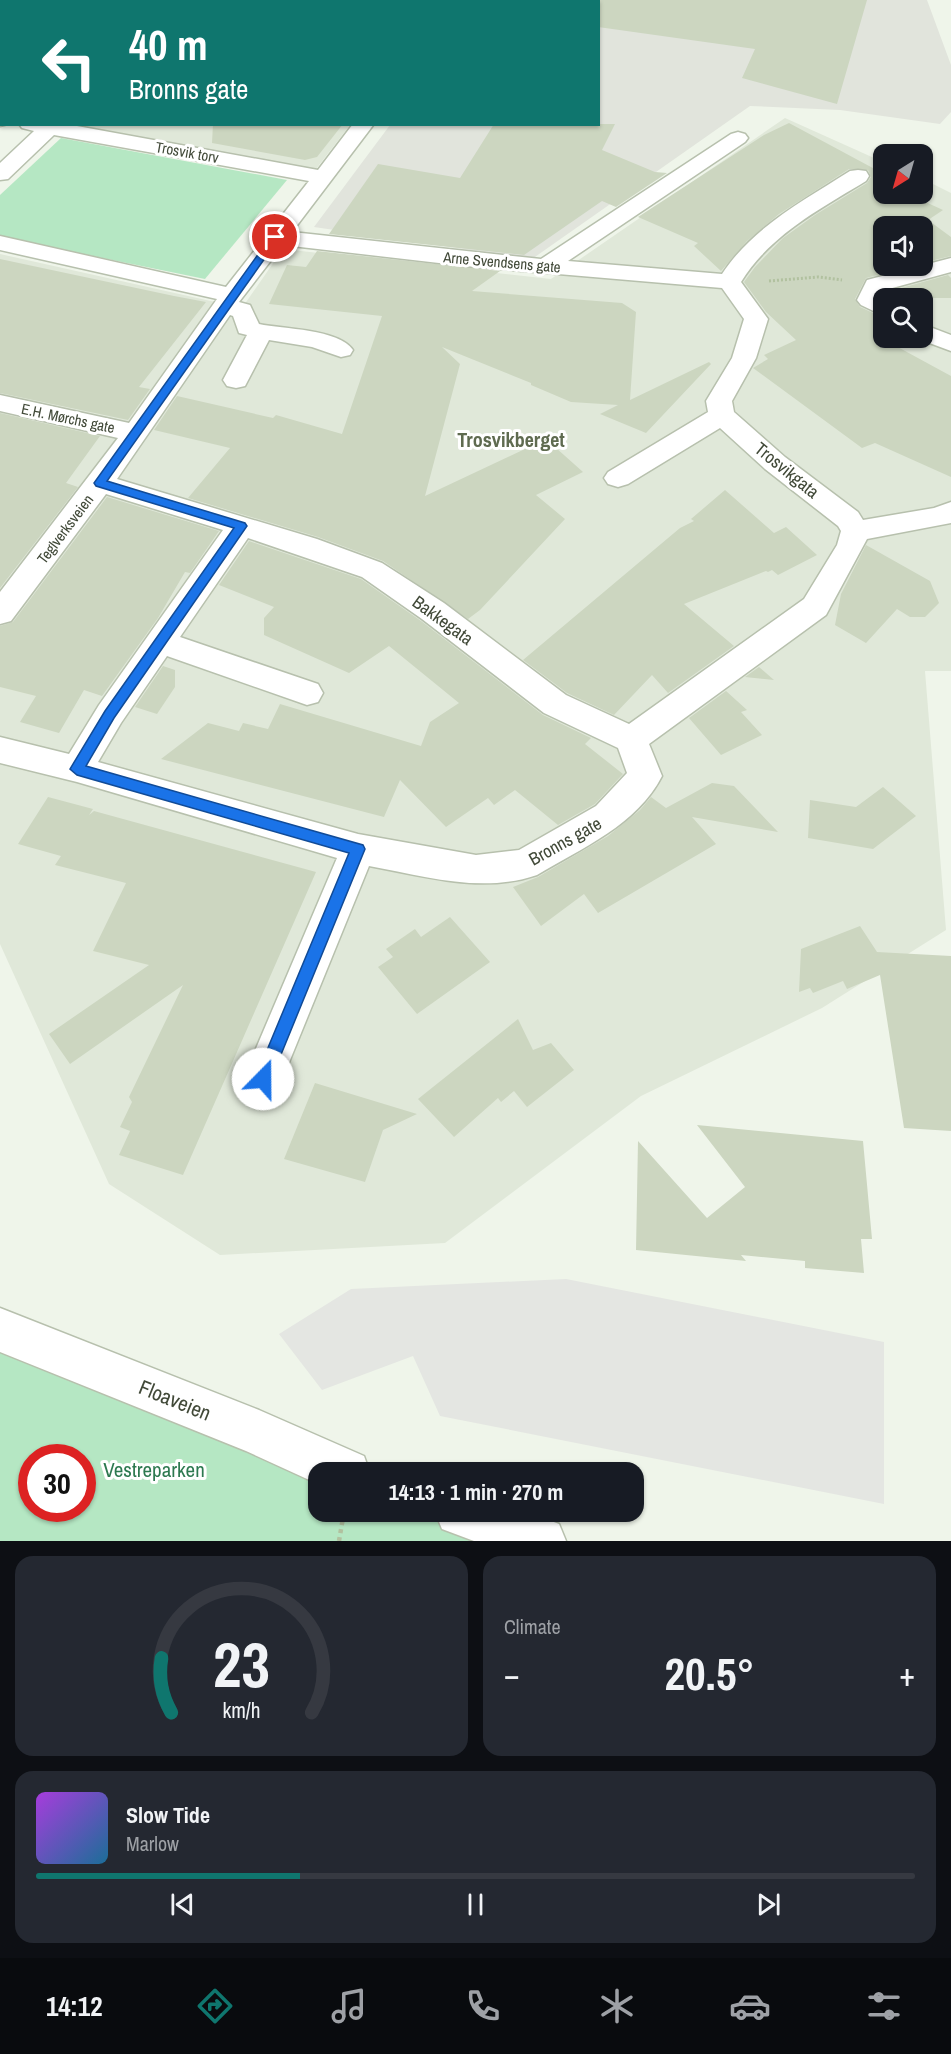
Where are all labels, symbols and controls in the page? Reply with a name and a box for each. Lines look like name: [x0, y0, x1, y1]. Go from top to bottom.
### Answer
text: 40 m: [129, 17, 208, 73]
icon: left: [30, 24, 108, 102]
text: Bronns gate: [129, 71, 248, 107]
street label: Trosvik torv: [154, 136, 221, 168]
north arrow: [873, 144, 933, 204]
map controls: [873, 144, 933, 348]
pin: [249, 211, 300, 262]
button: sound: [873, 216, 933, 276]
icon: arrive: [258, 220, 291, 253]
street label: Arne Svendsens gate: [441, 246, 562, 278]
button: search: [873, 288, 933, 348]
street label: E.H. Mørchs gate: [19, 398, 117, 438]
district label: Trosvikberget: [457, 426, 565, 453]
street label: Trosvikgata: [749, 436, 825, 504]
street label: Teglverksveien: [32, 490, 98, 568]
street label: Bakkegata: [407, 589, 479, 651]
street label: Bronns gate: [524, 811, 606, 871]
position arrow: [231, 1047, 295, 1111]
street label: Floaveien: [135, 1372, 215, 1428]
speed limit sign: 30: [18, 1444, 96, 1522]
park label: Vestreparken: [103, 1455, 205, 1484]
text: 14:13 · 1 min · 270 m: [389, 1477, 563, 1507]
text: Climate: [504, 1613, 561, 1640]
text: 23: [213, 1622, 270, 1706]
text: 20.5°: [665, 1643, 754, 1704]
text: −: [504, 1652, 520, 1696]
text: +: [899, 1652, 915, 1696]
text: km/h: [222, 1696, 261, 1725]
text: Slow Tide: [126, 1800, 210, 1830]
text: Marlow: [126, 1830, 179, 1857]
icon: previous: [166, 1888, 199, 1921]
icon: pause: [459, 1888, 492, 1921]
icon: next: [752, 1888, 785, 1921]
icon: directions: [194, 1985, 236, 2027]
icon: music: [328, 1985, 370, 2027]
icon: phone: [462, 1985, 504, 2027]
icon: climate: [596, 1985, 638, 2027]
icon: car: [729, 1985, 771, 2027]
icon: filters: [863, 1985, 905, 2027]
text: 14:12: [46, 1988, 103, 2024]

